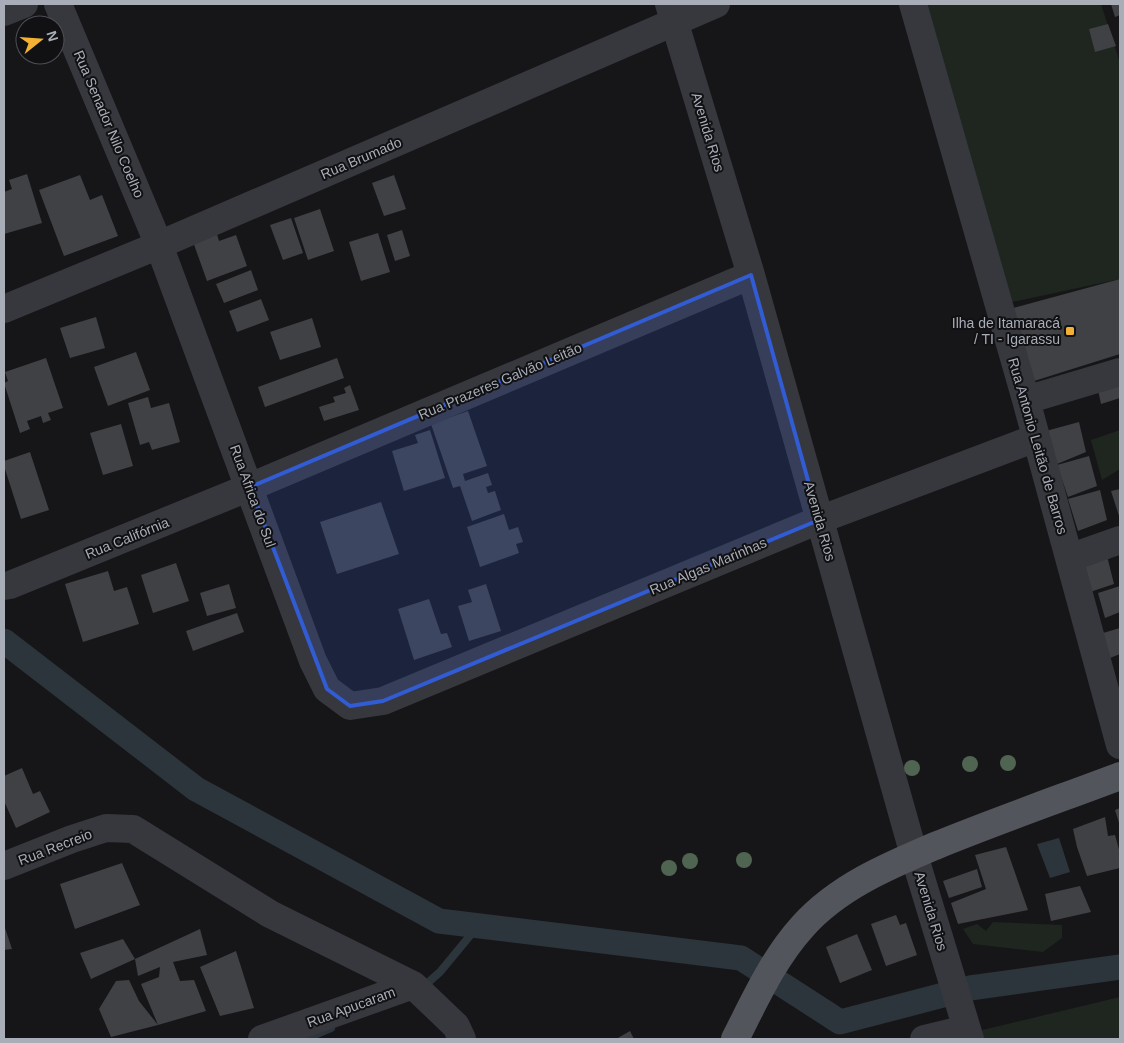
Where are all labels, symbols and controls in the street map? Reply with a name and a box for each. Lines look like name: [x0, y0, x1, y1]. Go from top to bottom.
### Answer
north arrow: [15, 15, 65, 65]
text: N: [43, 29, 62, 43]
street label: Rua Senador Nilo Coelho: [71, 48, 147, 200]
street label: Avenida Rios: [688, 90, 728, 174]
street label: Rua Brumado: [318, 134, 404, 182]
place label: Ilha de Itamaracá / TI - Igarassu: [952, 315, 1060, 347]
marker: Ilha de Itamaracá / TI - Igarassu: [1064, 325, 1076, 337]
street label: Rua Prazeres Galvão Leitão: [416, 339, 584, 423]
street label: Rua Antonio Leitão de Barros: [1005, 356, 1071, 536]
street label: Rua Africa do Sul: [227, 442, 279, 550]
street label: Avenida Rios: [801, 479, 839, 563]
street label: Rua Califórnia: [83, 514, 171, 562]
street label: Rua Algas Marinhas: [647, 534, 769, 598]
street label: Rua Recreio: [16, 826, 94, 868]
street label: Avenida Rios: [911, 869, 951, 953]
street label: Rua Apucaram: [305, 984, 397, 1030]

